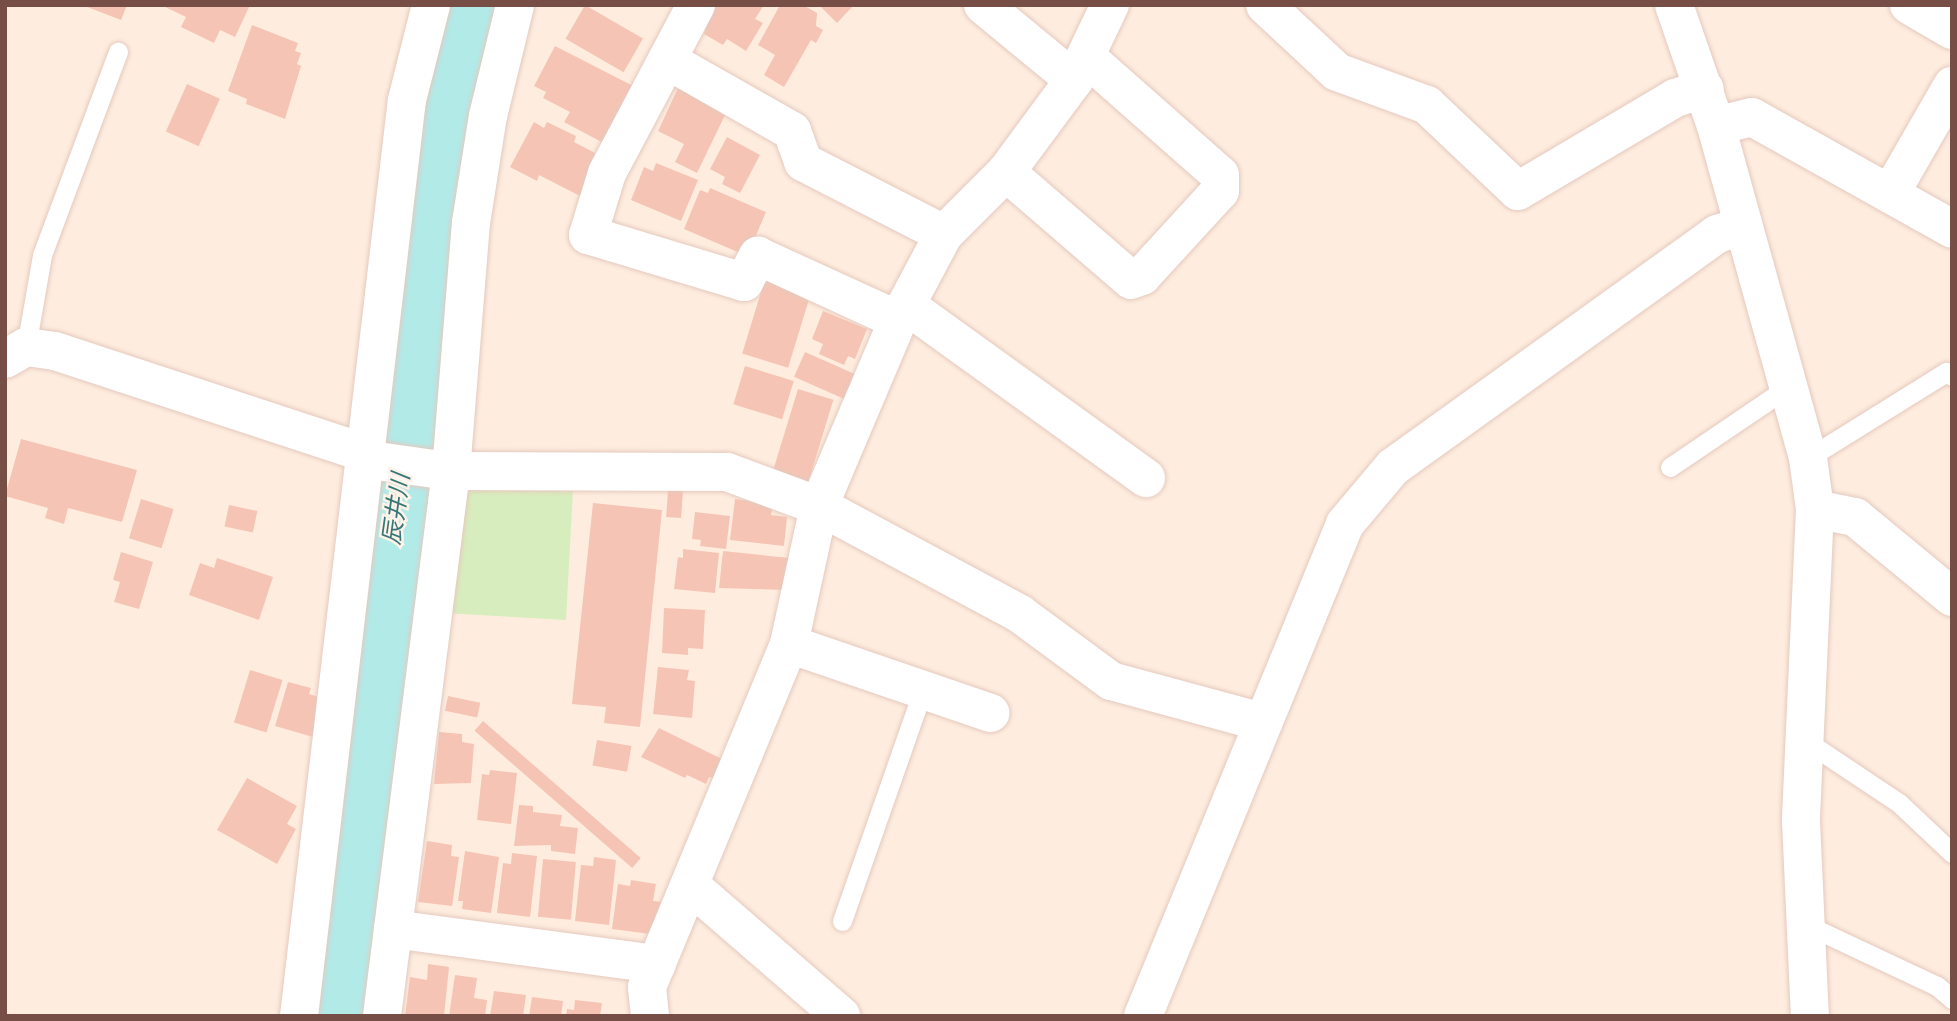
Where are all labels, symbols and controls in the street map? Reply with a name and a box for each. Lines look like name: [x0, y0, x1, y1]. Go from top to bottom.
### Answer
water label: 辰井川: [377, 471, 415, 547]

